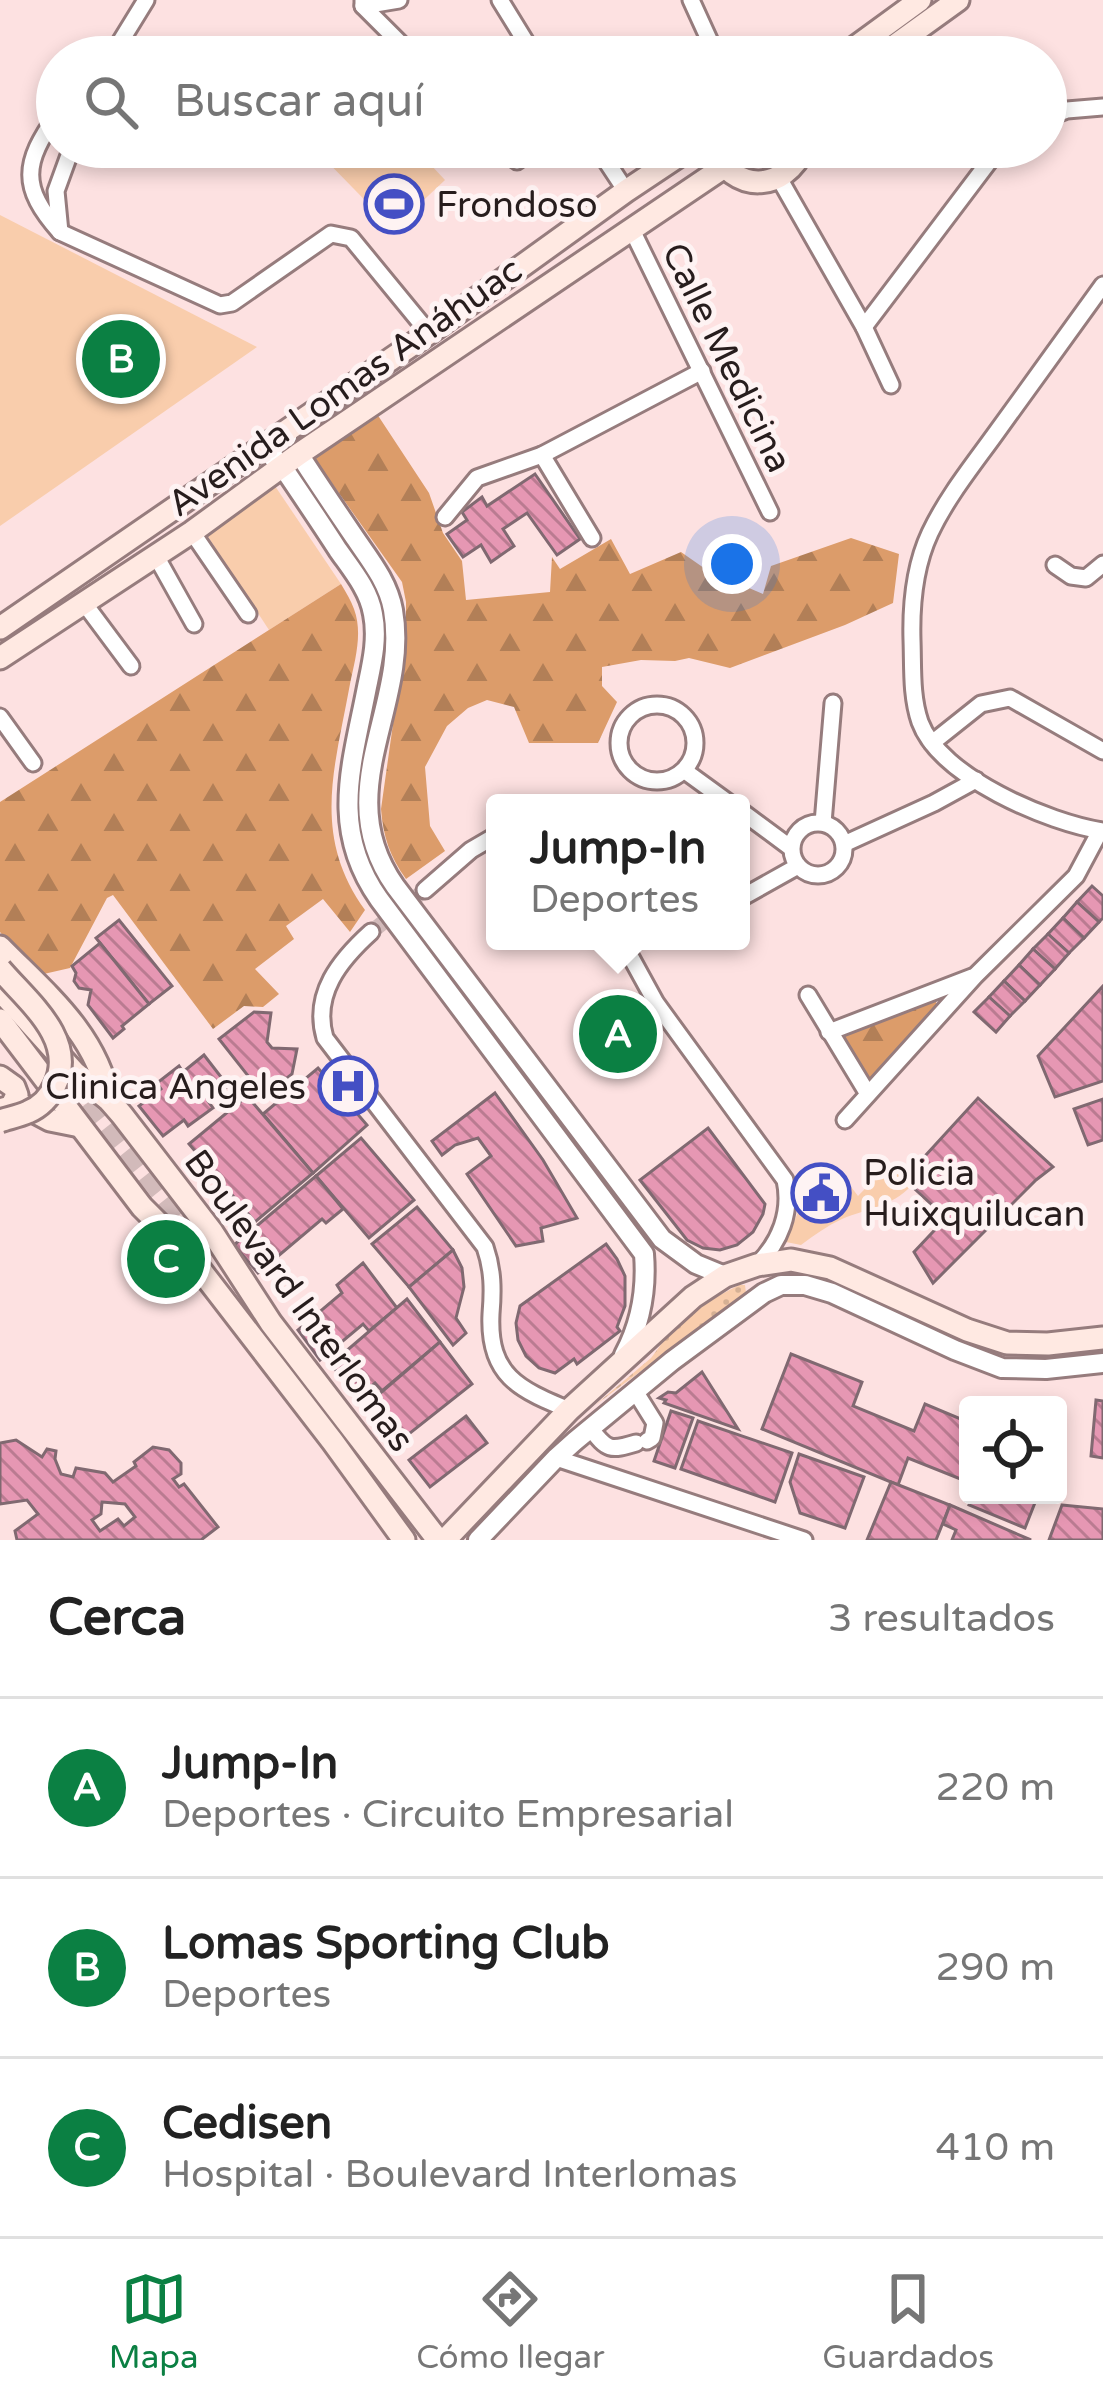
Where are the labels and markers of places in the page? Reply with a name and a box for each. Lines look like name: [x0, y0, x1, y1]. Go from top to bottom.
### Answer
sports icon: Frondoso: [363, 173, 425, 235]
place label: Frondoso: [436, 184, 598, 227]
pin: B: [82, 314, 160, 404]
pin: A: [579, 989, 657, 1079]
hospital icon: Clinica Angeles: [317, 1055, 379, 1117]
place label: Clinica Angeles: [45, 1066, 306, 1109]
place label: Policia Huixquilucan: [863, 1152, 1085, 1236]
public building icon: Policia Huixquilucan: [790, 1162, 852, 1224]
pin: C: [127, 1214, 205, 1304]

